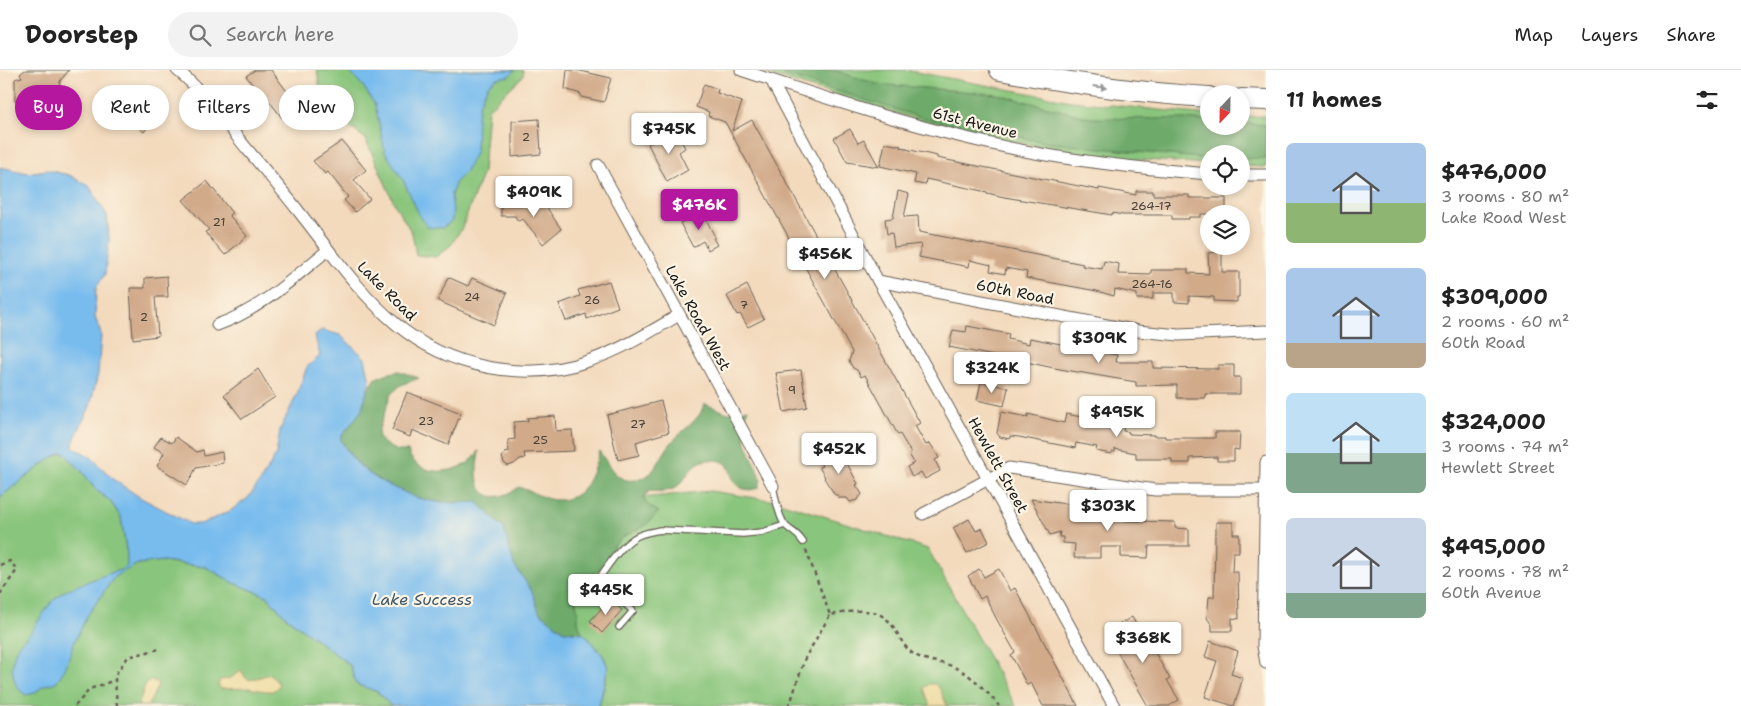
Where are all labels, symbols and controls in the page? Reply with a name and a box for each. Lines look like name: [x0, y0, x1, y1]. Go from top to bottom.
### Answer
search box: [168, 12, 518, 57]
text: Doorstep: [25, 19, 138, 51]
icon: search: [186, 21, 214, 49]
text: Search here: [226, 22, 335, 47]
text: Map: [1515, 23, 1553, 47]
text: Layers: [1581, 23, 1638, 47]
text: Share: [1666, 23, 1716, 47]
one-way arrow: [1092, 83, 1108, 91]
chip: Buy: [15, 85, 82, 130]
chip: Rent: [92, 85, 169, 130]
chip: Filters: [179, 85, 269, 130]
chip: New: [279, 85, 354, 130]
north arrow: [1200, 85, 1250, 135]
map controls: [1200, 85, 1250, 255]
text: 11 homes: [1286, 86, 1382, 114]
icon: filters: [1693, 86, 1721, 114]
street label: 61st Avenue: [930, 103, 1020, 143]
pin: $745K: [634, 112, 704, 155]
text: $745K: [642, 118, 696, 139]
house number: 2: [522, 129, 530, 145]
button: locate: [1200, 145, 1250, 195]
text: $476,000: [1441, 158, 1547, 186]
icon: home: [1326, 163, 1386, 223]
pin: $409K: [499, 176, 569, 218]
text: $409K: [506, 181, 562, 202]
text: 3 rooms · 80 m²: [1441, 186, 1569, 207]
pin: $476K: [664, 189, 734, 231]
text: $476K: [672, 194, 726, 215]
house number: 264-17: [1130, 198, 1172, 214]
button: layers: [1200, 205, 1250, 255]
text: Lake Road West: [1441, 207, 1567, 228]
house number: 21: [213, 214, 225, 230]
pin: $456K: [790, 238, 860, 280]
text: $456K: [798, 243, 852, 264]
street label: Lake Road: [353, 257, 422, 326]
street label: Lake Road West: [661, 262, 735, 374]
street label: 60th Road: [974, 275, 1056, 309]
house number: 264-16: [1131, 276, 1173, 292]
text: $309,000: [1441, 283, 1548, 311]
icon: home: [1326, 288, 1386, 348]
house number: 24: [464, 289, 480, 305]
house number: 26: [584, 292, 600, 308]
house number: 7: [740, 297, 748, 313]
house number: 2: [140, 309, 148, 325]
text: 2 rooms · 60 m²: [1441, 311, 1569, 332]
pin: $309K: [1064, 322, 1134, 364]
text: $309K: [1071, 327, 1127, 348]
text: 60th Road: [1441, 332, 1525, 353]
pin: $324K: [957, 352, 1027, 394]
text: $324K: [965, 357, 1019, 378]
house number: 9: [788, 382, 796, 398]
pin: $495K: [1082, 396, 1152, 438]
text: $495K: [1090, 401, 1144, 422]
text: $324,000: [1441, 408, 1546, 436]
house number: 23: [418, 413, 434, 429]
street label: Hewlett Street: [963, 413, 1033, 517]
icon: home: [1326, 413, 1386, 473]
house number: 27: [630, 416, 646, 432]
house number: 25: [532, 432, 548, 448]
pin: $452K: [804, 432, 874, 475]
text: 3 rooms · 74 m²: [1441, 436, 1569, 457]
text: $452K: [812, 438, 866, 459]
text: Hewlett Street: [1441, 457, 1555, 478]
pin: $303K: [1073, 490, 1143, 532]
text: $303K: [1081, 495, 1135, 516]
text: $495,000: [1441, 533, 1546, 561]
icon: home: [1326, 538, 1386, 598]
text: 2 rooms · 78 m²: [1441, 561, 1569, 582]
pin: $445K: [571, 574, 641, 616]
text: $445K: [579, 579, 633, 600]
text: 60th Avenue: [1441, 582, 1542, 603]
water label: Lake Success: [372, 589, 472, 610]
pin: $368K: [1108, 622, 1178, 664]
text: $368K: [1115, 627, 1171, 648]

